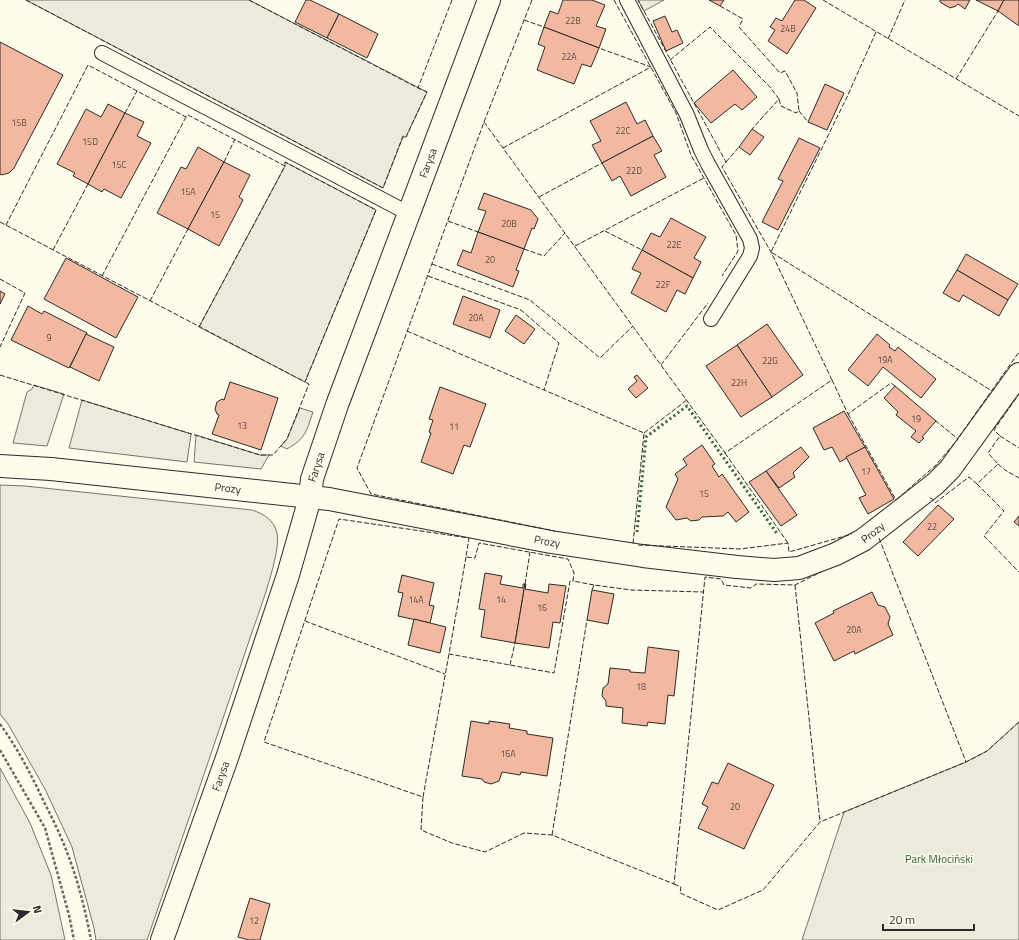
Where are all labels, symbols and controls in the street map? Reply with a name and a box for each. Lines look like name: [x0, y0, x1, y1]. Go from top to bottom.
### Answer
house number: 22B: [565, 14, 581, 27]
house number: 24B: [780, 22, 796, 35]
house number: 22A: [561, 50, 577, 63]
house number: 15B: [11, 116, 27, 129]
house number: 22C: [616, 124, 631, 137]
house number: 15D: [82, 135, 98, 148]
street label: Farysa: [415, 145, 441, 180]
house number: 15C: [112, 158, 127, 171]
house number: 22D: [626, 164, 642, 177]
house number: 15A: [180, 185, 196, 198]
house number: 15: [210, 208, 220, 221]
house number: 20B: [501, 217, 517, 230]
house number: 22E: [666, 238, 682, 251]
house number: 20: [485, 253, 495, 266]
house number: 22F: [656, 278, 671, 291]
house number: 20A: [468, 311, 484, 324]
house number: 9: [46, 331, 52, 344]
house number: 19A: [877, 353, 893, 366]
house number: 22G: [762, 354, 778, 367]
house number: 22H: [731, 376, 747, 389]
house number: 19: [911, 412, 921, 425]
house number: 13: [237, 419, 247, 432]
house number: 11: [449, 420, 459, 433]
street label: Farysa: [304, 449, 329, 484]
house number: 17: [861, 465, 871, 478]
street label: Prozy: [214, 479, 243, 498]
house number: 15: [699, 487, 709, 500]
street label: Prozy: [857, 518, 889, 547]
house number: 22: [927, 520, 937, 533]
street label: Prozy: [533, 531, 562, 551]
house number: 14A: [408, 593, 424, 606]
house number: 14: [496, 593, 506, 606]
house number: 16: [537, 601, 547, 614]
house number: 20A: [846, 623, 862, 636]
house number: 18: [636, 680, 646, 693]
house number: 16A: [500, 747, 516, 760]
street label: Farysa: [208, 759, 233, 793]
house number: 20: [730, 800, 740, 813]
park label: Park Młociński: [905, 851, 973, 867]
north arrow: [8, 892, 48, 932]
text: N: [29, 904, 46, 915]
scale bar: [883, 906, 974, 932]
text: 20 m: [889, 910, 915, 929]
house number: 12: [249, 914, 259, 927]

